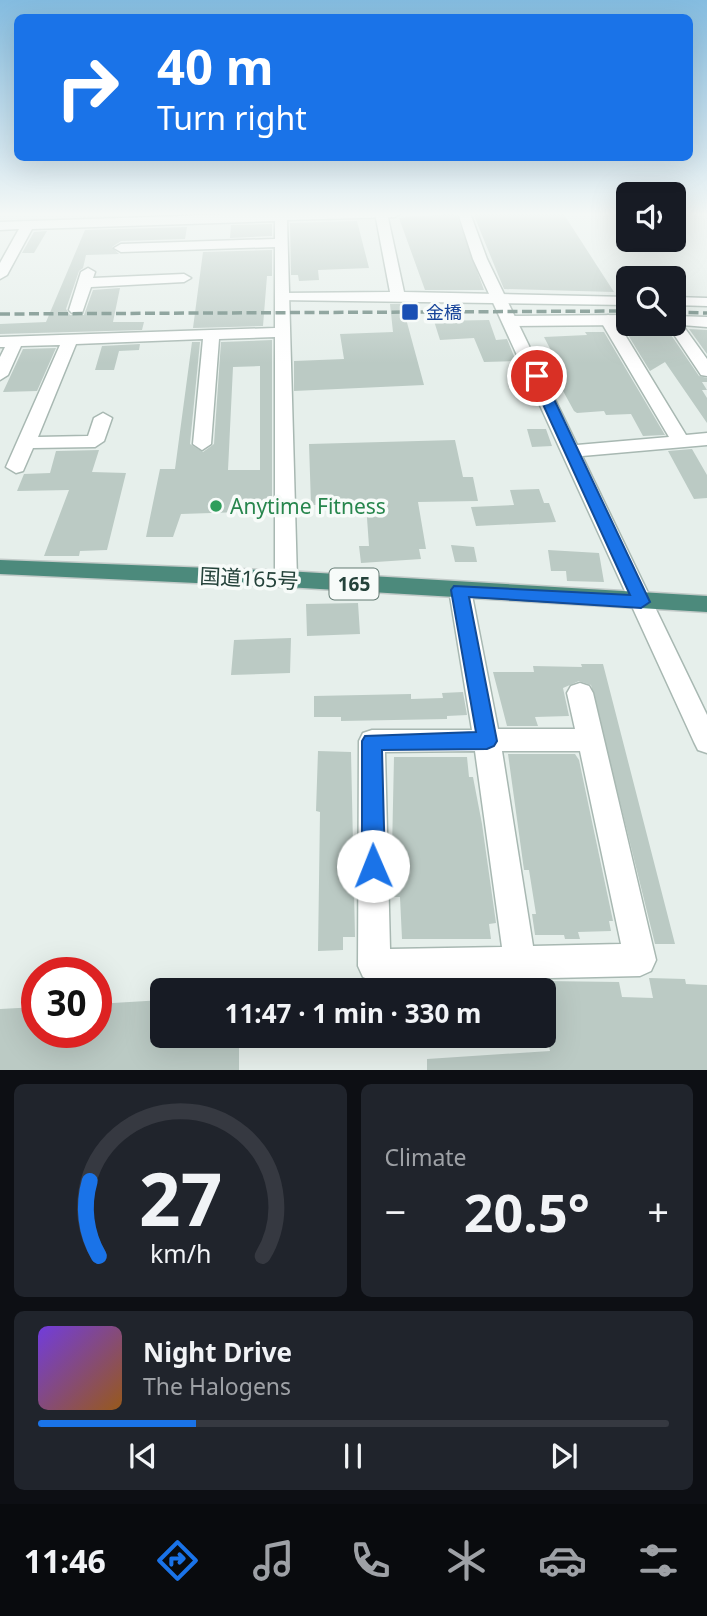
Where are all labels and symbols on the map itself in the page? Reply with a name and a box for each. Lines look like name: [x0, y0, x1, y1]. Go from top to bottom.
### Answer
place label: 金橋: [426, 300, 462, 324]
marker: 金橋: [400, 302, 420, 322]
pin: [507, 346, 567, 406]
place label: Anytime Fitness: [230, 492, 386, 520]
marker: Anytime Fitness: [208, 498, 224, 514]
street label: 国道165号: [199, 561, 299, 595]
road number: 165: [330, 568, 378, 600]
position arrow: [336, 829, 410, 903]
speed limit sign: 30: [21, 957, 112, 1048]

